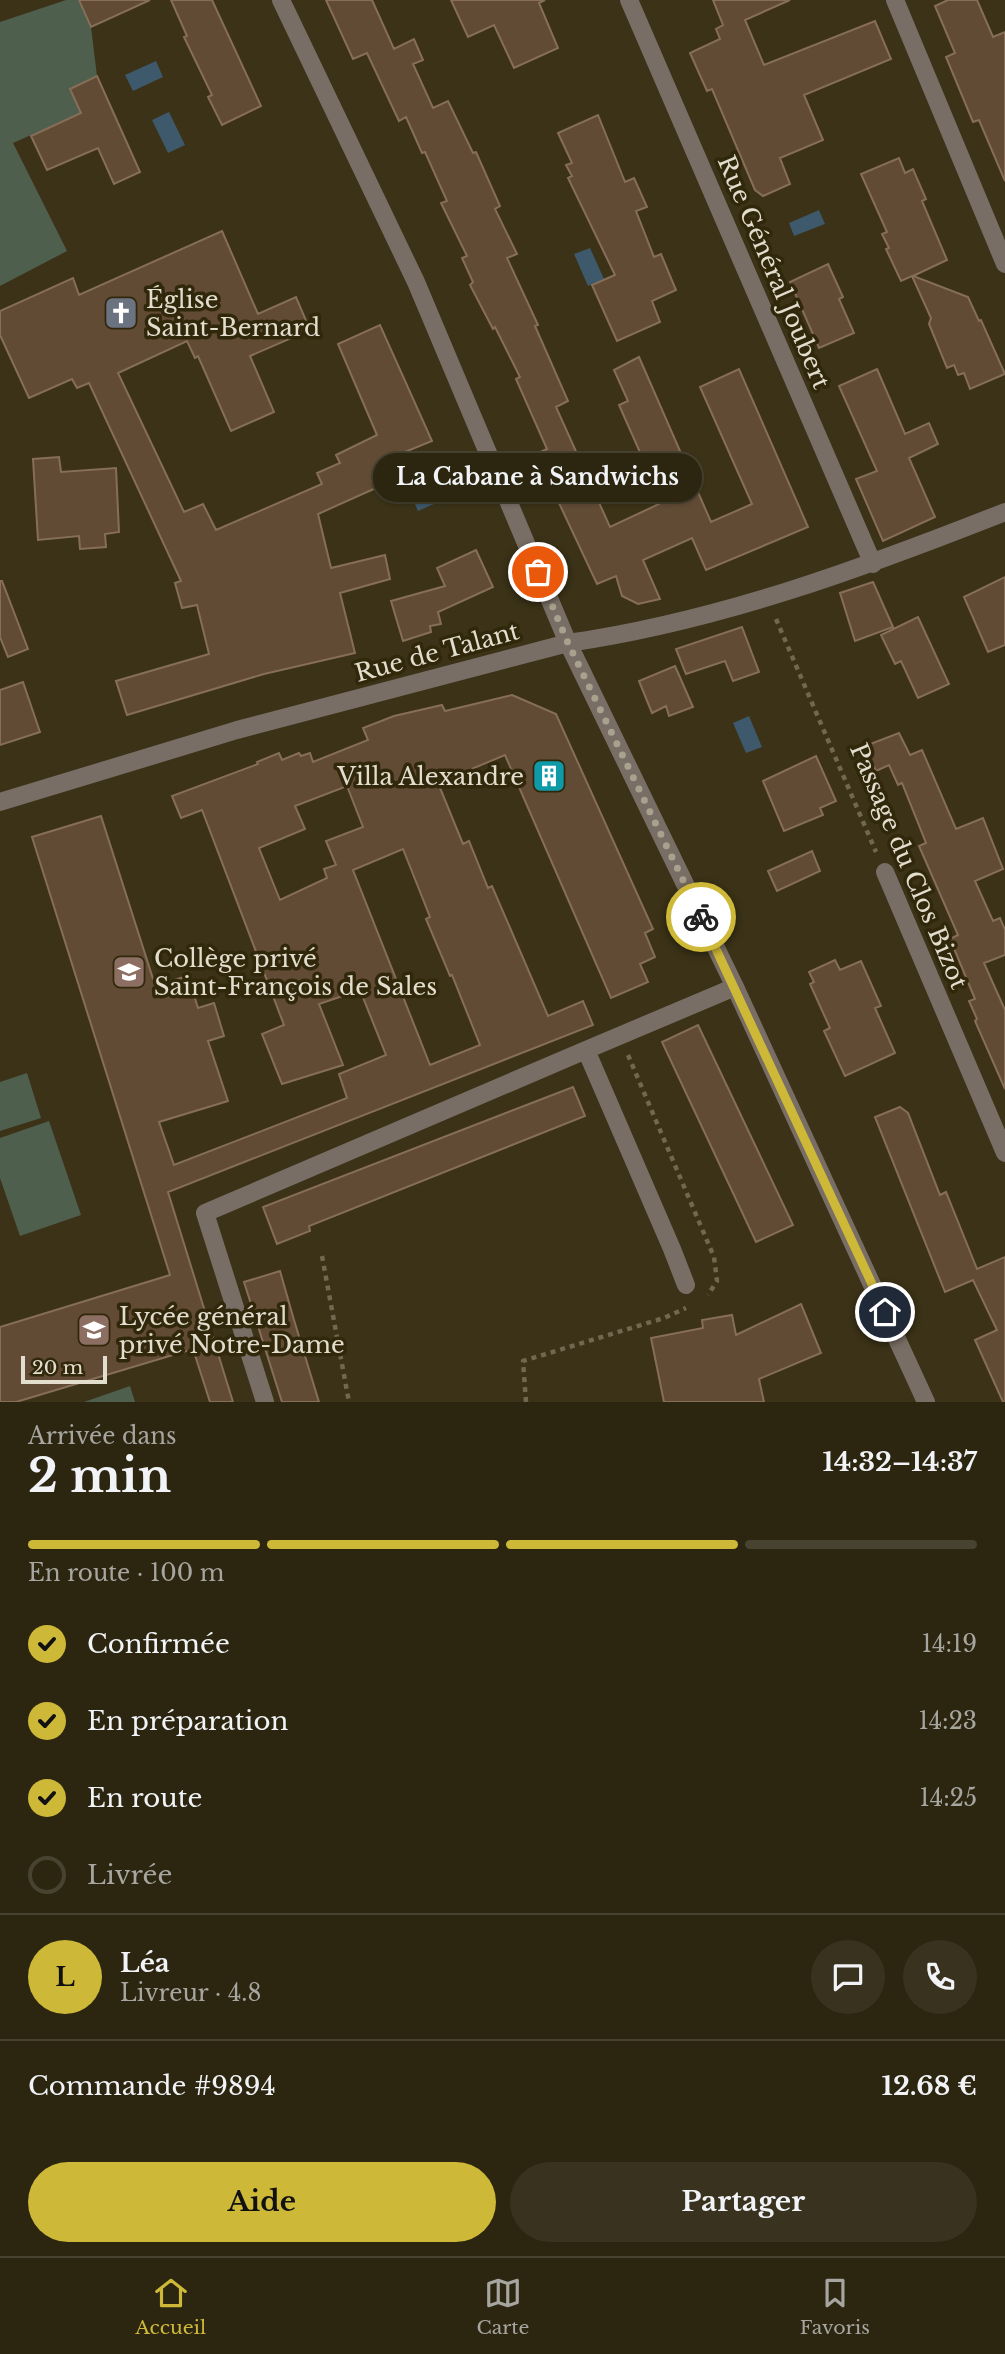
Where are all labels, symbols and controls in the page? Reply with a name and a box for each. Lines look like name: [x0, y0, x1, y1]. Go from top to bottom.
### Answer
street label: Rue Général Joubert: [712, 151, 836, 393]
place label: Église Saint-Bernard: [146, 285, 320, 342]
church icon: Église Saint-Bernard: [102, 294, 140, 332]
callout: La Cabane à Sandwichs: [374, 453, 702, 502]
text: La Cabane à Sandwichs: [396, 463, 679, 491]
pin: [508, 542, 568, 602]
icon: bag: [519, 553, 557, 591]
street label: Rue de Talant: [352, 616, 522, 688]
street label: Passage du Clos Bizot: [844, 739, 974, 993]
building icon: Villa Alexandre: [530, 757, 568, 795]
place label: Villa Alexandre: [336, 762, 524, 791]
courier: [666, 882, 736, 952]
icon: bike: [682, 898, 720, 936]
place label: Collège privé Saint-François de Sales: [154, 944, 437, 1001]
school or university icon: Collège privé Saint-François de Sales: [110, 953, 148, 991]
pin: [855, 1282, 915, 1342]
icon: home: [866, 1293, 904, 1331]
place label: Lycée général privé Notre-Dame: [119, 1302, 345, 1359]
school or university icon: Lycée général privé Notre-Dame: [75, 1311, 113, 1349]
scale bar: [21, 1353, 107, 1385]
text: 20 m: [32, 1356, 83, 1379]
text: Arrivée dans: [28, 1422, 176, 1450]
text: 14:32–14:37: [823, 1446, 977, 1478]
text: 2 min: [28, 1447, 171, 1504]
text: En route · 100 m: [28, 1559, 224, 1587]
icon: check: [28, 1625, 66, 1663]
text: Confirmée: [87, 1628, 230, 1660]
text: 14:19: [922, 1630, 977, 1658]
icon: check: [28, 1702, 66, 1740]
text: En préparation: [87, 1705, 288, 1737]
text: 14:23: [918, 1707, 977, 1735]
icon: check: [28, 1779, 66, 1817]
text: En route: [87, 1782, 203, 1814]
text: 14:25: [920, 1784, 977, 1812]
text: Livrée: [87, 1859, 172, 1891]
button: chat: [811, 1940, 885, 2014]
button: phone: [903, 1940, 977, 2014]
text: Léa: [120, 1947, 170, 1979]
text: L: [55, 1961, 75, 1993]
text: Livreur · 4.8: [120, 1979, 261, 2007]
text: Commande #9894: [28, 2070, 276, 2102]
text: 12.68 €: [882, 2070, 977, 2102]
button: Aide: [28, 2162, 496, 2242]
button: Partager: [510, 2162, 977, 2242]
tab: Accueil: [135, 2274, 206, 2339]
tab: Carte: [477, 2274, 529, 2339]
tab: Favoris: [800, 2274, 870, 2339]

